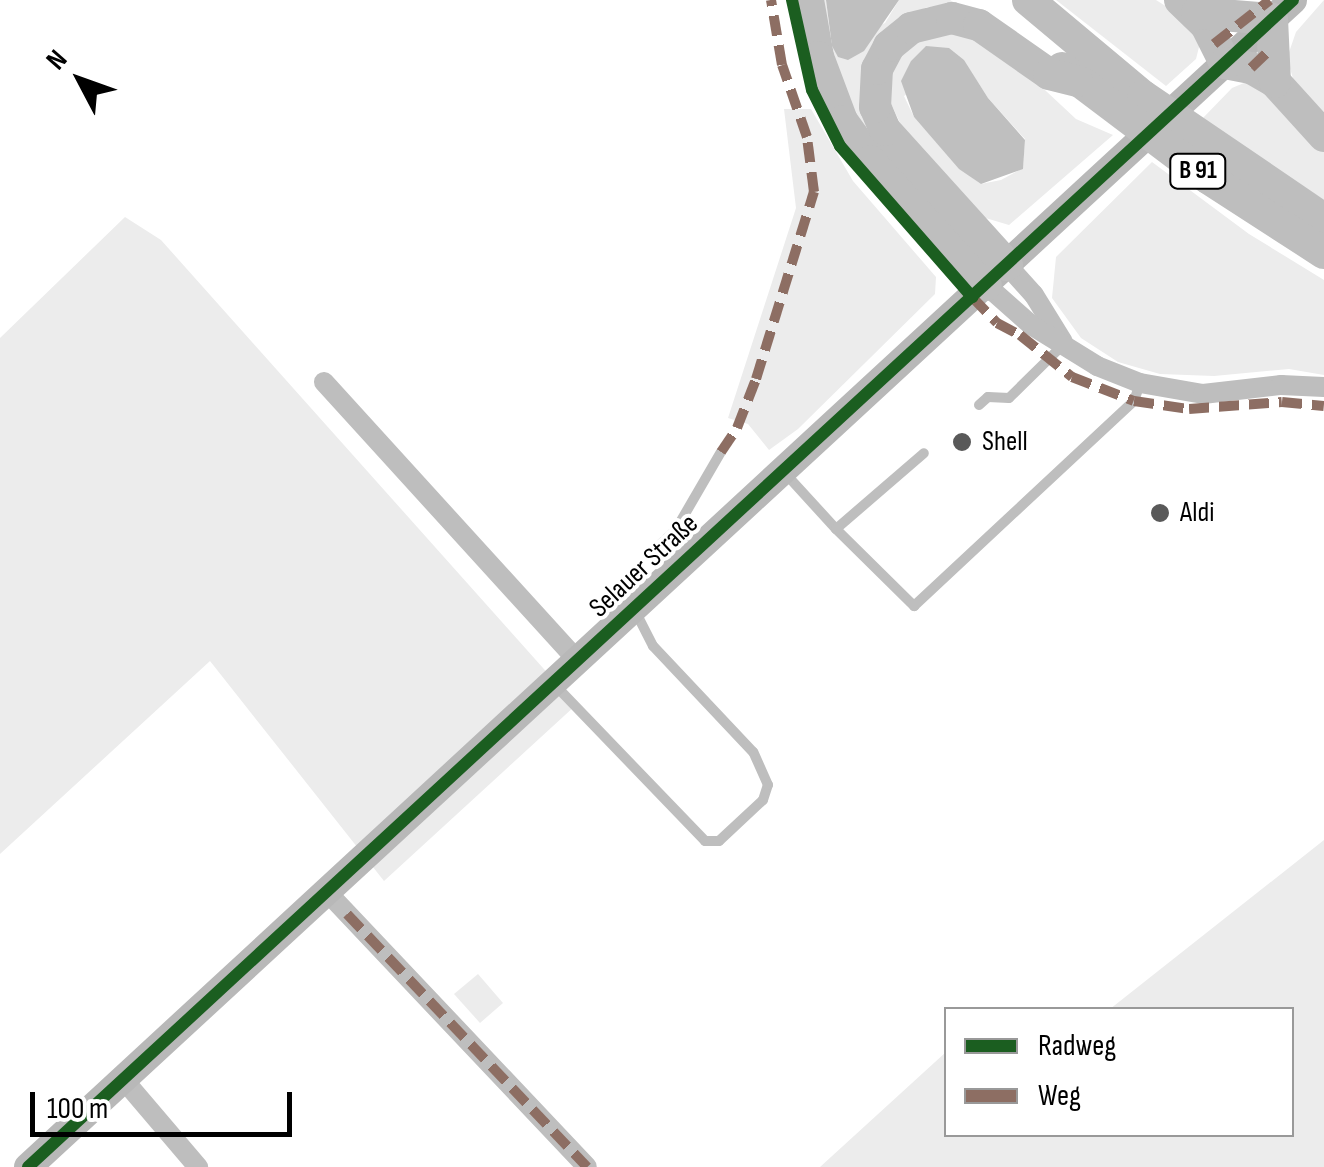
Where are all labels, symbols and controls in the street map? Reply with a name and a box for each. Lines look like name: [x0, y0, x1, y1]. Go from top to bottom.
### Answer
north arrow: [30, 30, 130, 130]
text: N: [40, 44, 74, 76]
road number: B 91: [1168, 151, 1228, 191]
place label: Shell: [982, 425, 1028, 459]
marker: Shell: [951, 431, 973, 453]
place label: Aldi: [1180, 496, 1214, 530]
marker: Aldi: [1149, 502, 1171, 524]
street label: Selauer Straße: [583, 507, 705, 625]
legend: [944, 1007, 1294, 1137]
text: Radweg: [1038, 1028, 1116, 1064]
scale bar: [35, 1072, 298, 1134]
text: Weg: [1038, 1078, 1081, 1114]
text: 100 m: [47, 1091, 108, 1127]

